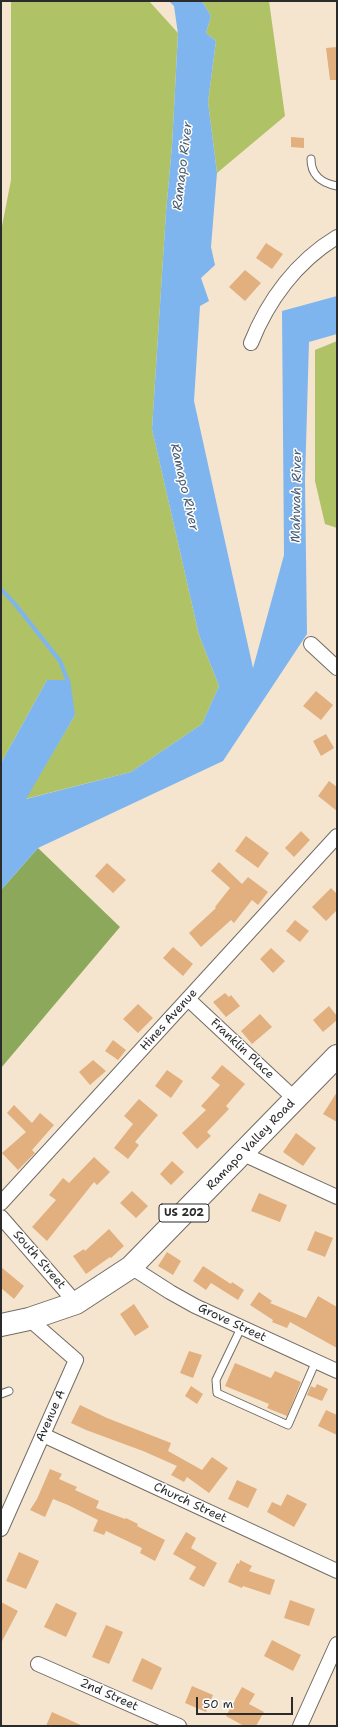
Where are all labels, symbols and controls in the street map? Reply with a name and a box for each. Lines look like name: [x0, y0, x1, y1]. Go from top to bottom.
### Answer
water label: Ramapo River: [170, 121, 196, 211]
water label: Ramapo River: [166, 442, 202, 532]
water label: Mahwah River: [288, 449, 306, 543]
street label: Hines Avenue: [138, 986, 200, 1054]
street label: Franklin Place: [207, 1016, 277, 1082]
street label: Ramapo Valley Road: [204, 1097, 298, 1193]
road number: US 202: [159, 1204, 209, 1222]
street label: South Street: [10, 1228, 68, 1292]
street label: Grove Street: [196, 1301, 268, 1345]
street label: Avenue A: [33, 1388, 69, 1444]
street label: Church Street: [151, 1480, 229, 1526]
street label: 2nd Street: [78, 1676, 140, 1714]
scale bar: [198, 1689, 295, 1715]
text: 50 m: [203, 1696, 233, 1712]

